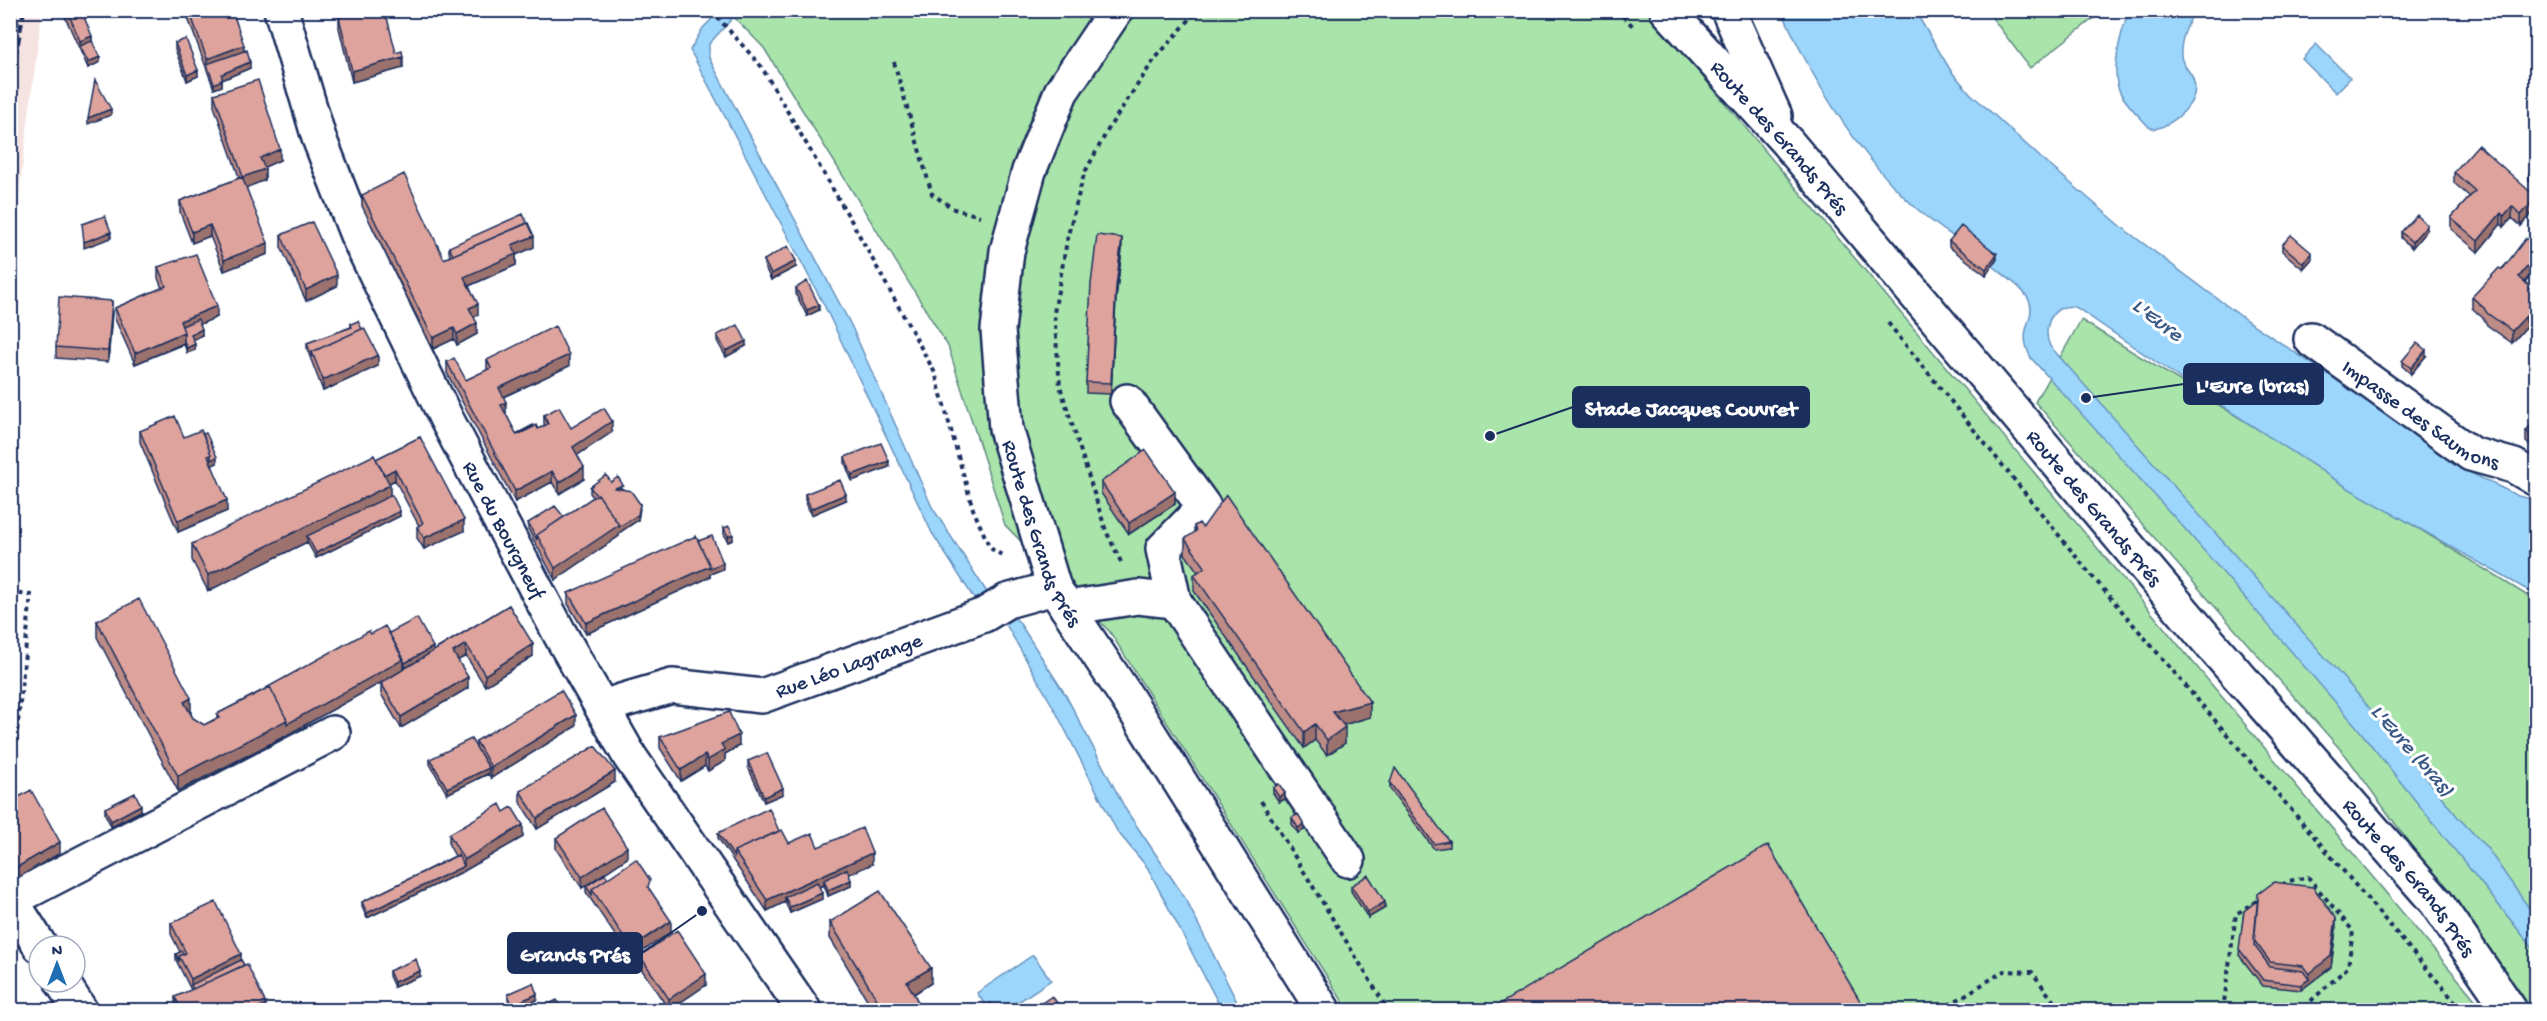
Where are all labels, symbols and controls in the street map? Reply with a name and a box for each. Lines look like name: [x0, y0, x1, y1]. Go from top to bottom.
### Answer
street label: Route des Grands Prés: [1703, 57, 1853, 222]
water label: L'Eure: [2126, 294, 2188, 350]
street label: Impasse des Saumons: [2336, 356, 2503, 478]
callout: L'Eure (bras): [2184, 364, 2323, 404]
text: L'Eure (bras): [2196, 375, 2310, 401]
callout: Stade Jacques Couvret: [1573, 387, 1809, 427]
text: Stade Jacques Couvret: [1585, 398, 1799, 424]
street label: Route des Grands Prés: [2019, 426, 2166, 594]
street label: Route des Grands Prés: [994, 438, 1086, 633]
street label: Rue du Bourgneuf: [455, 458, 549, 605]
street label: Rue Léo Lagrange: [773, 629, 927, 706]
water label: L'Eure (bras): [2364, 700, 2459, 804]
street label: Route des Grands Prés: [2336, 795, 2480, 964]
callout: Grands Prés: [508, 933, 642, 973]
north arrow: [27, 934, 87, 994]
text: N: [52, 943, 63, 962]
text: Grands Prés: [520, 944, 632, 970]

